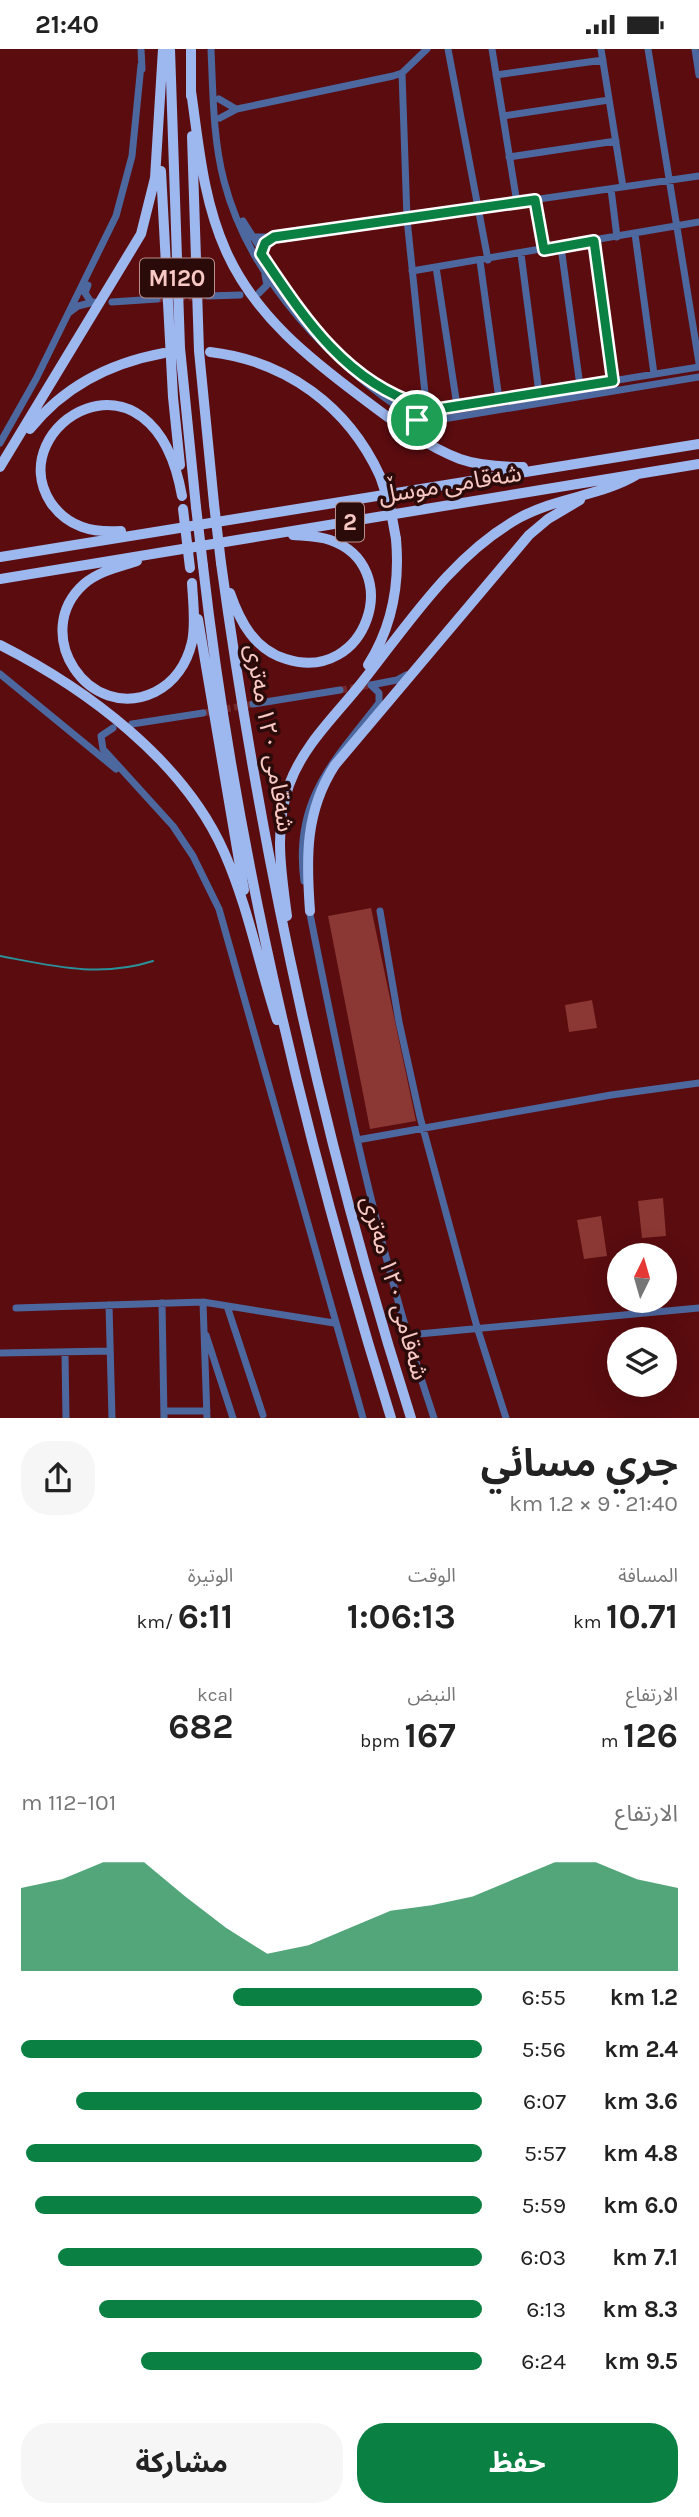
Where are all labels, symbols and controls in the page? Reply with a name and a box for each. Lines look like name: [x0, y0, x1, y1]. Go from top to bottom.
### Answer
text: 21:40: [35, 9, 99, 40]
road number: M120: [140, 259, 214, 297]
pin: [387, 390, 447, 450]
icon: arrive: [398, 401, 436, 439]
street label: شەقامی موسڵ: [376, 455, 524, 509]
road number: 2: [336, 502, 364, 541]
street label: شەقامی ١٢٠ مەتری: [240, 642, 300, 834]
street label: شەقامی ١٢٠ مەتری: [355, 1193, 435, 1383]
north arrow: [607, 1243, 677, 1313]
map controls: [607, 1243, 677, 1397]
button: layers: [607, 1327, 677, 1397]
button: share: [21, 1441, 95, 1515]
text: جري مسائي: [481, 1441, 678, 1486]
text: 21:40 · 9 × 1.2 km: [509, 1490, 678, 1517]
text: الوتيرة: [188, 1565, 233, 1587]
text: الوقت: [408, 1565, 456, 1587]
text: المسافة: [618, 1565, 678, 1587]
text: 6:11: [178, 1596, 233, 1637]
text: 1:06:13: [347, 1596, 456, 1637]
text: 10.71: [606, 1596, 678, 1637]
text: /km: [137, 1611, 178, 1633]
text: km: [573, 1611, 606, 1633]
text: kcal: [197, 1684, 233, 1706]
text: النبض: [407, 1684, 456, 1706]
text: الارتفاع: [626, 1684, 678, 1706]
text: 682: [168, 1706, 233, 1747]
text: 167: [405, 1715, 456, 1756]
text: 126: [623, 1715, 678, 1756]
text: bpm: [360, 1730, 405, 1752]
text: m: [601, 1730, 623, 1752]
text: 101–112 m: [21, 1789, 116, 1816]
text: الارتفاع: [615, 1800, 678, 1827]
text: 6:55: [522, 1984, 566, 2011]
text: 1.2 km: [610, 1984, 678, 2011]
text: 5:56: [522, 2036, 566, 2063]
text: 2.4 km: [604, 2036, 678, 2063]
text: 6:07: [523, 2088, 566, 2115]
text: 3.6 km: [604, 2088, 678, 2115]
text: 5:57: [524, 2140, 566, 2167]
text: 4.8 km: [603, 2140, 678, 2167]
text: 5:59: [521, 2192, 566, 2219]
text: 6.0 km: [603, 2192, 678, 2219]
text: 6:03: [520, 2244, 566, 2271]
text: 7.1 km: [612, 2244, 678, 2271]
text: 6:13: [526, 2296, 566, 2323]
text: 8.3 km: [603, 2296, 678, 2323]
text: 6:24: [521, 2348, 566, 2375]
text: 9.5 km: [604, 2348, 678, 2375]
button: مشاركة: [21, 2423, 343, 2503]
button: حفظ: [357, 2423, 678, 2503]

